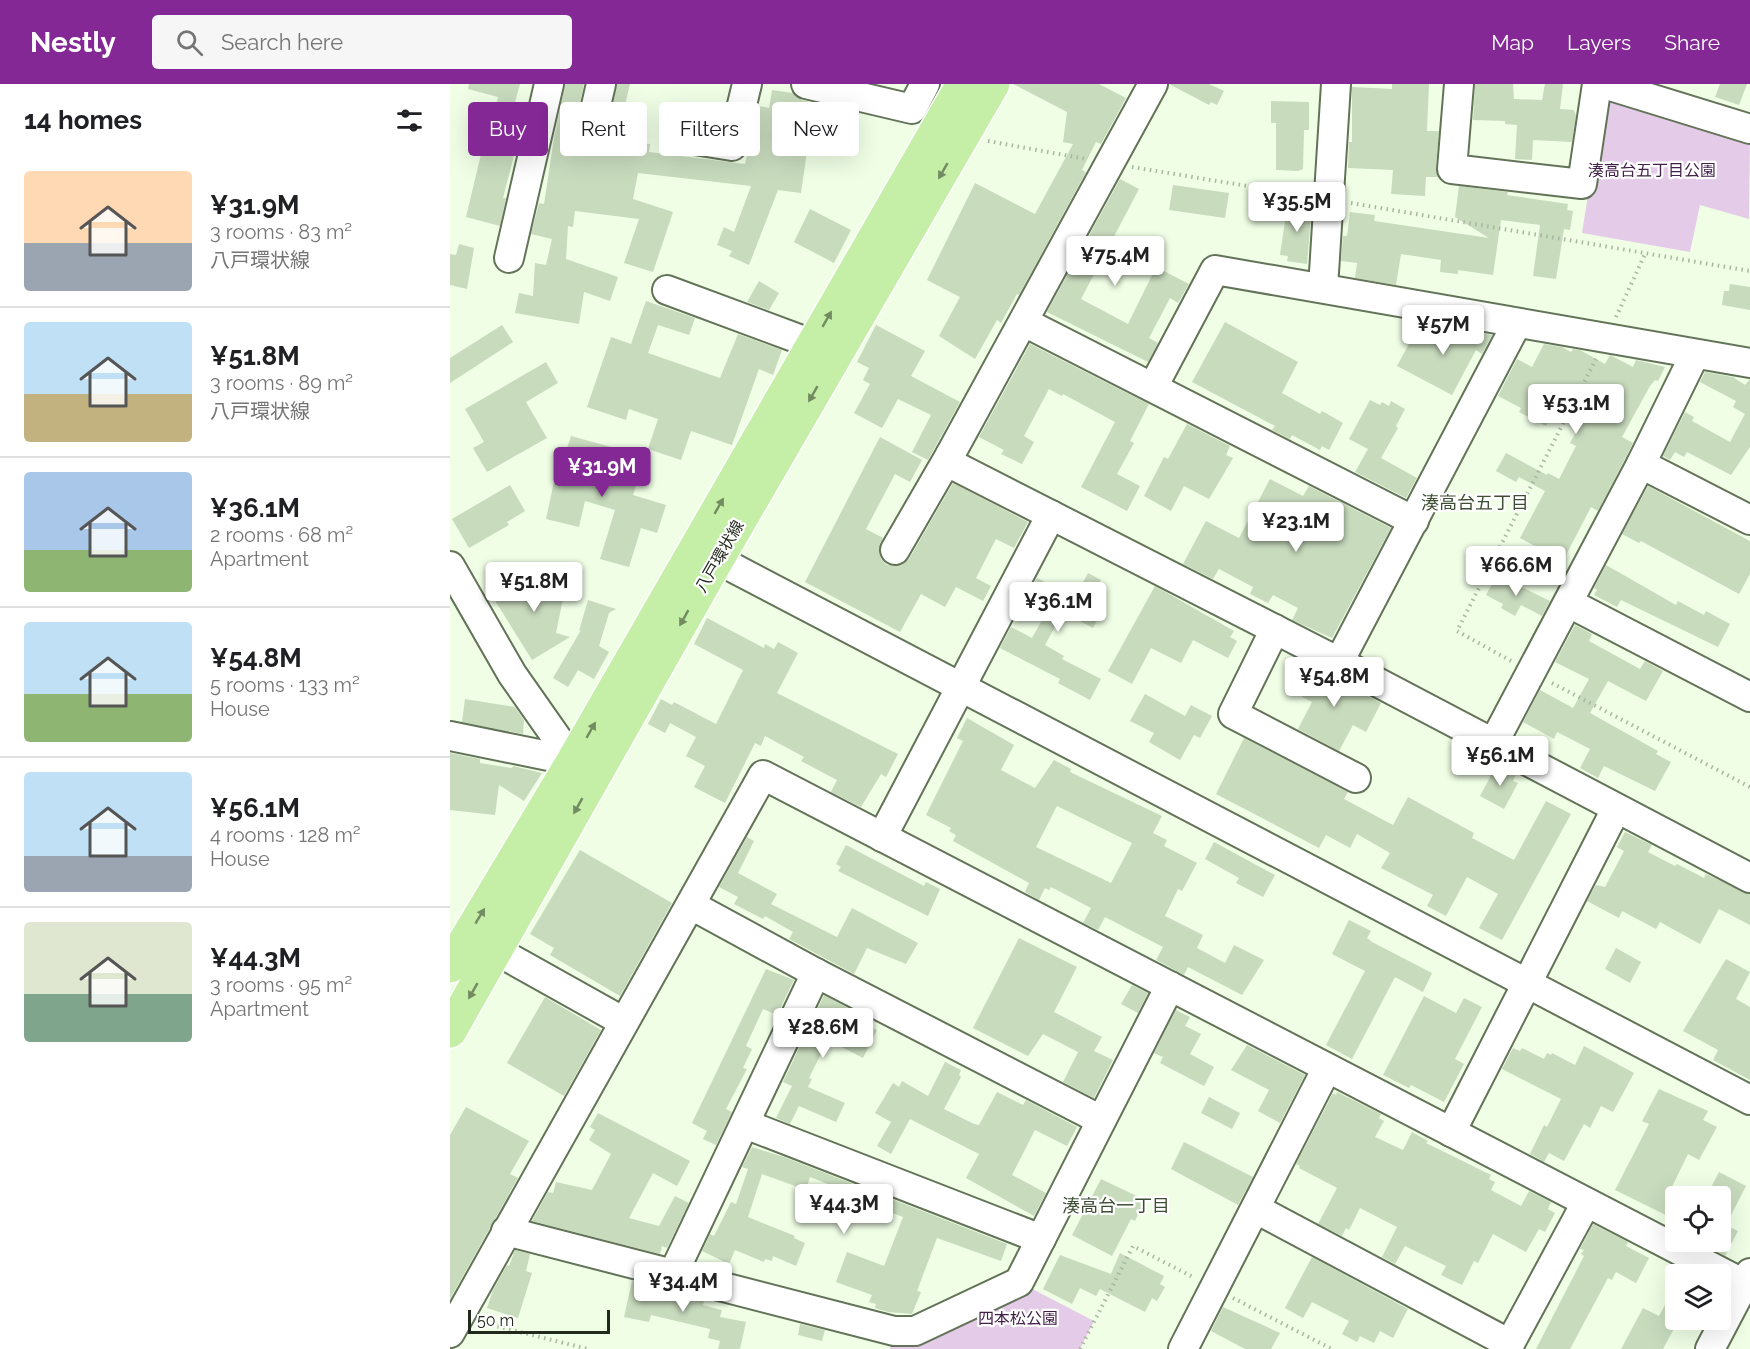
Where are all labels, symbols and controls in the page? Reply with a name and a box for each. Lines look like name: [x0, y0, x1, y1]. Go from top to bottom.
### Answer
search box: [152, 15, 572, 69]
text: Nestly: [30, 26, 116, 59]
icon: search: [173, 26, 206, 59]
text: Search here: [221, 29, 343, 55]
text: Map: [1491, 30, 1534, 55]
text: Layers: [1567, 30, 1631, 55]
text: Share: [1664, 30, 1720, 55]
chip: Buy: [468, 102, 548, 156]
chip: Rent: [560, 102, 647, 156]
chip: Filters: [659, 102, 760, 156]
chip: New: [772, 102, 859, 156]
icon: filters: [393, 104, 426, 137]
text: 14 homes: [24, 105, 142, 135]
park label: 湊高台五丁目公園: [1588, 161, 1716, 180]
one-way arrow: [937, 163, 948, 179]
pin: ¥35.5M: [1248, 182, 1346, 233]
text: ¥35.5M: [1262, 189, 1332, 213]
text: ¥31.9M: [210, 190, 300, 220]
icon: home: [72, 195, 144, 267]
text: 3 rooms · 83 m²: [210, 220, 352, 244]
pin: ¥75.4M: [1066, 236, 1164, 287]
text: ¥75.4M: [1080, 243, 1150, 267]
text: 八戸環状線: [210, 248, 310, 272]
pin: ¥57M: [1407, 305, 1479, 356]
one-way arrow: [822, 310, 832, 327]
text: ¥57M: [1416, 312, 1470, 336]
text: ¥51.8M: [210, 341, 300, 371]
icon: home: [72, 346, 144, 418]
text: 3 rooms · 89 m²: [210, 371, 353, 395]
pin: ¥53.1M: [1527, 384, 1625, 435]
one-way arrow: [808, 386, 818, 403]
text: ¥53.1M: [1542, 391, 1610, 415]
text: 八戸環状線: [210, 399, 310, 423]
pin: ¥31.9M: [553, 447, 651, 498]
text: ¥31.9M: [568, 454, 636, 478]
district label: 湊高台五丁目: [1421, 492, 1529, 513]
text: ¥36.1M: [210, 493, 300, 523]
icon: home: [72, 496, 144, 568]
one-way arrow: [714, 497, 724, 514]
pin: ¥23.1M: [1247, 502, 1345, 553]
text: ¥23.1M: [1262, 509, 1330, 533]
street label: 八戸環状線: [691, 517, 748, 596]
text: 2 rooms · 68 m²: [210, 523, 353, 547]
pin: ¥66.6M: [1467, 546, 1565, 597]
text: Apartment: [210, 547, 309, 571]
text: ¥66.6M: [1480, 553, 1552, 577]
pin: ¥51.8M: [485, 562, 583, 613]
text: ¥51.8M: [499, 569, 569, 593]
pin: ¥36.1M: [1009, 582, 1107, 633]
text: ¥36.1M: [1023, 589, 1093, 613]
one-way arrow: [679, 610, 690, 626]
text: ¥54.8M: [210, 643, 302, 673]
icon: home: [72, 646, 144, 718]
pin: ¥54.8M: [1285, 657, 1383, 708]
text: ¥54.8M: [1299, 664, 1369, 688]
text: 5 rooms · 133 m²: [210, 673, 360, 697]
text: House: [210, 697, 270, 721]
one-way arrow: [585, 722, 596, 738]
pin: ¥56.1M: [1451, 736, 1549, 787]
text: ¥56.1M: [1465, 743, 1535, 767]
text: ¥56.1M: [210, 793, 300, 823]
icon: home: [72, 796, 144, 868]
one-way arrow: [573, 798, 584, 814]
text: 4 rooms · 128 m²: [210, 823, 361, 847]
text: House: [210, 847, 270, 871]
one-way arrow: [475, 908, 486, 924]
text: ¥44.3M: [210, 943, 301, 973]
icon: home: [72, 946, 144, 1018]
text: 3 rooms · 95 m²: [210, 973, 352, 997]
one-way arrow: [468, 983, 479, 999]
text: Apartment: [210, 997, 309, 1021]
pin: ¥28.6M: [774, 1008, 872, 1059]
text: ¥28.6M: [787, 1015, 859, 1039]
pin: ¥44.3M: [795, 1184, 893, 1235]
map controls: [1665, 1186, 1731, 1330]
button: locate: [1665, 1186, 1731, 1252]
text: ¥44.3M: [809, 1191, 879, 1215]
district label: 湊高台一丁目: [1062, 1195, 1170, 1216]
pin: ¥34.4M: [634, 1262, 732, 1313]
button: layers: [1665, 1264, 1731, 1330]
text: ¥34.4M: [648, 1269, 718, 1293]
scale bar: [468, 1307, 610, 1334]
park label: 四本松公園: [978, 1309, 1058, 1328]
text: 50 m: [477, 1311, 514, 1330]

